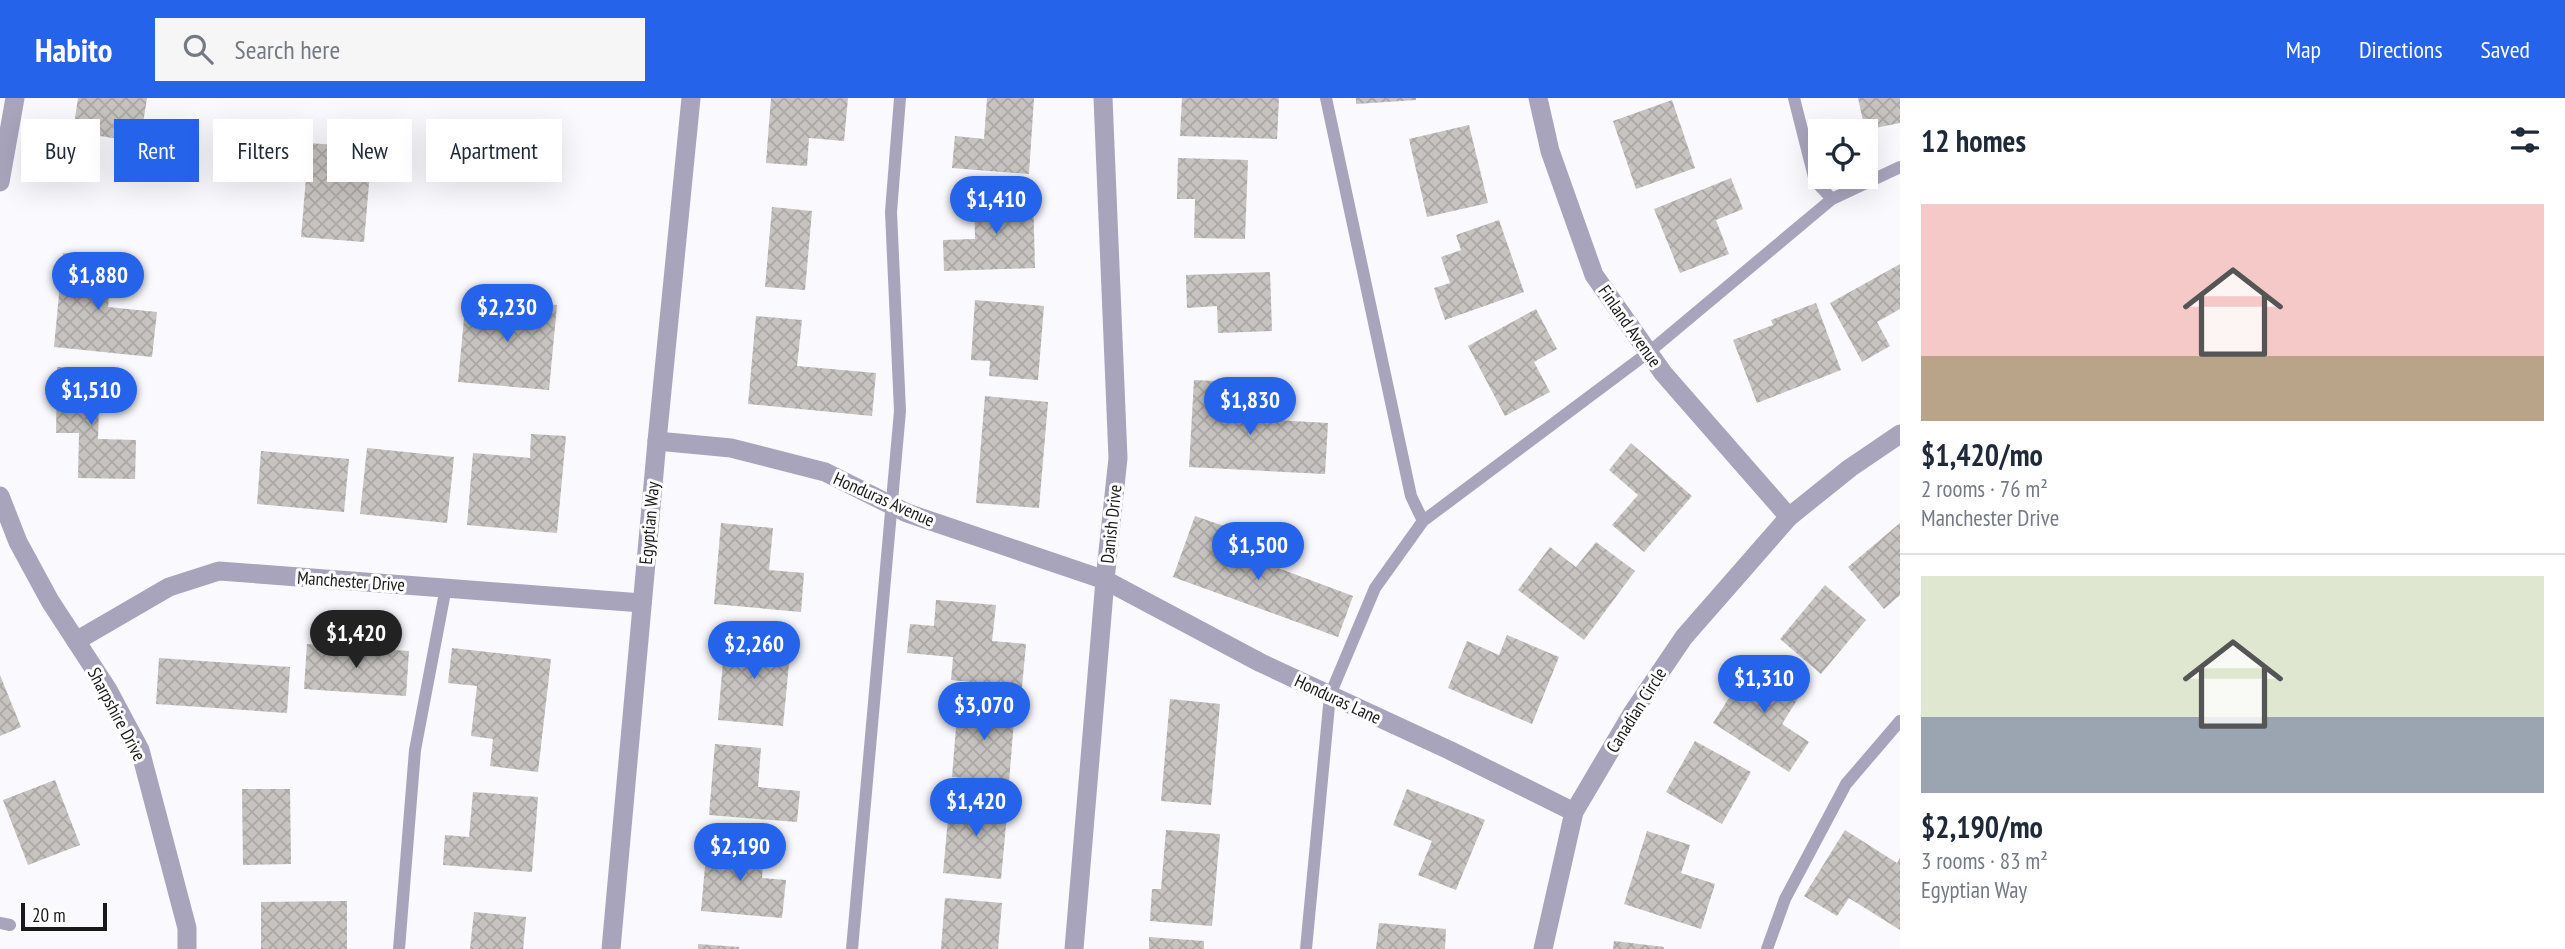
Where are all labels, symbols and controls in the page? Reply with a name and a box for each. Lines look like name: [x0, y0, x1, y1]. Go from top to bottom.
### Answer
search box: [155, 18, 645, 81]
text: Habito: [35, 28, 113, 71]
icon: search: [179, 30, 217, 68]
text: Search here: [235, 33, 340, 66]
text: Map: [2286, 34, 2321, 65]
text: Directions: [2359, 34, 2443, 65]
text: Saved: [2481, 34, 2530, 65]
chip: Buy: [21, 119, 100, 182]
chip: Rent: [114, 119, 199, 182]
chip: Filters: [213, 119, 313, 182]
chip: New: [327, 119, 412, 182]
chip: Apartment: [426, 119, 562, 182]
map controls: [1808, 119, 1878, 189]
button: locate: [1808, 119, 1878, 189]
text: 12 homes: [1921, 121, 2026, 160]
icon: filters: [2506, 121, 2544, 159]
pin: $1,410: [939, 176, 1053, 236]
text: $1,410: [966, 184, 1026, 213]
icon: home: [2170, 249, 2296, 375]
pin: $1,880: [41, 252, 155, 312]
text: $1,880: [68, 260, 128, 289]
street label: Finland Avenue: [1593, 280, 1667, 372]
pin: $2,230: [450, 285, 564, 344]
text: $2,230: [477, 292, 537, 321]
pin: $1,510: [34, 368, 148, 427]
text: $1,510: [61, 375, 121, 404]
pin: $1,830: [1193, 378, 1307, 437]
text: $1,830: [1220, 385, 1280, 414]
text: $1,420/mo: [1921, 435, 2043, 474]
street label: Honduras Avenue: [830, 467, 938, 531]
text: 2 rooms · 76 m²: [1921, 474, 2048, 503]
street label: Egyptian Way: [634, 480, 664, 565]
street label: Danish Drive: [1095, 484, 1127, 564]
text: Manchester Drive: [1921, 503, 2059, 532]
pin: $1,500: [1201, 522, 1315, 582]
text: $1,500: [1228, 530, 1288, 559]
street label: Manchester Drive: [296, 566, 406, 596]
pin: $1,420: [299, 610, 413, 670]
text: $1,420: [326, 618, 386, 647]
icon: home: [2170, 621, 2296, 747]
pin: $2,260: [697, 622, 811, 681]
text: $2,260: [724, 629, 784, 658]
pin: $1,310: [1707, 656, 1821, 715]
street label: Sharpshire Drive: [83, 663, 151, 765]
street label: Canadian Circle: [1601, 663, 1671, 757]
text: $1,310: [1734, 663, 1794, 692]
street label: Honduras Lane: [1291, 669, 1385, 729]
pin: $3,070: [927, 682, 1041, 742]
text: $3,070: [954, 690, 1014, 719]
pin: $1,420: [919, 778, 1033, 838]
text: $1,420: [946, 786, 1006, 815]
text: $2,190/mo: [1921, 807, 2043, 846]
pin: $2,190: [683, 824, 797, 883]
text: $2,190: [710, 831, 770, 860]
text: 3 rooms · 83 m²: [1921, 846, 2048, 875]
text: Egyptian Way: [1921, 875, 2027, 904]
scale bar: [21, 900, 107, 932]
text: 20 m: [32, 903, 66, 927]

